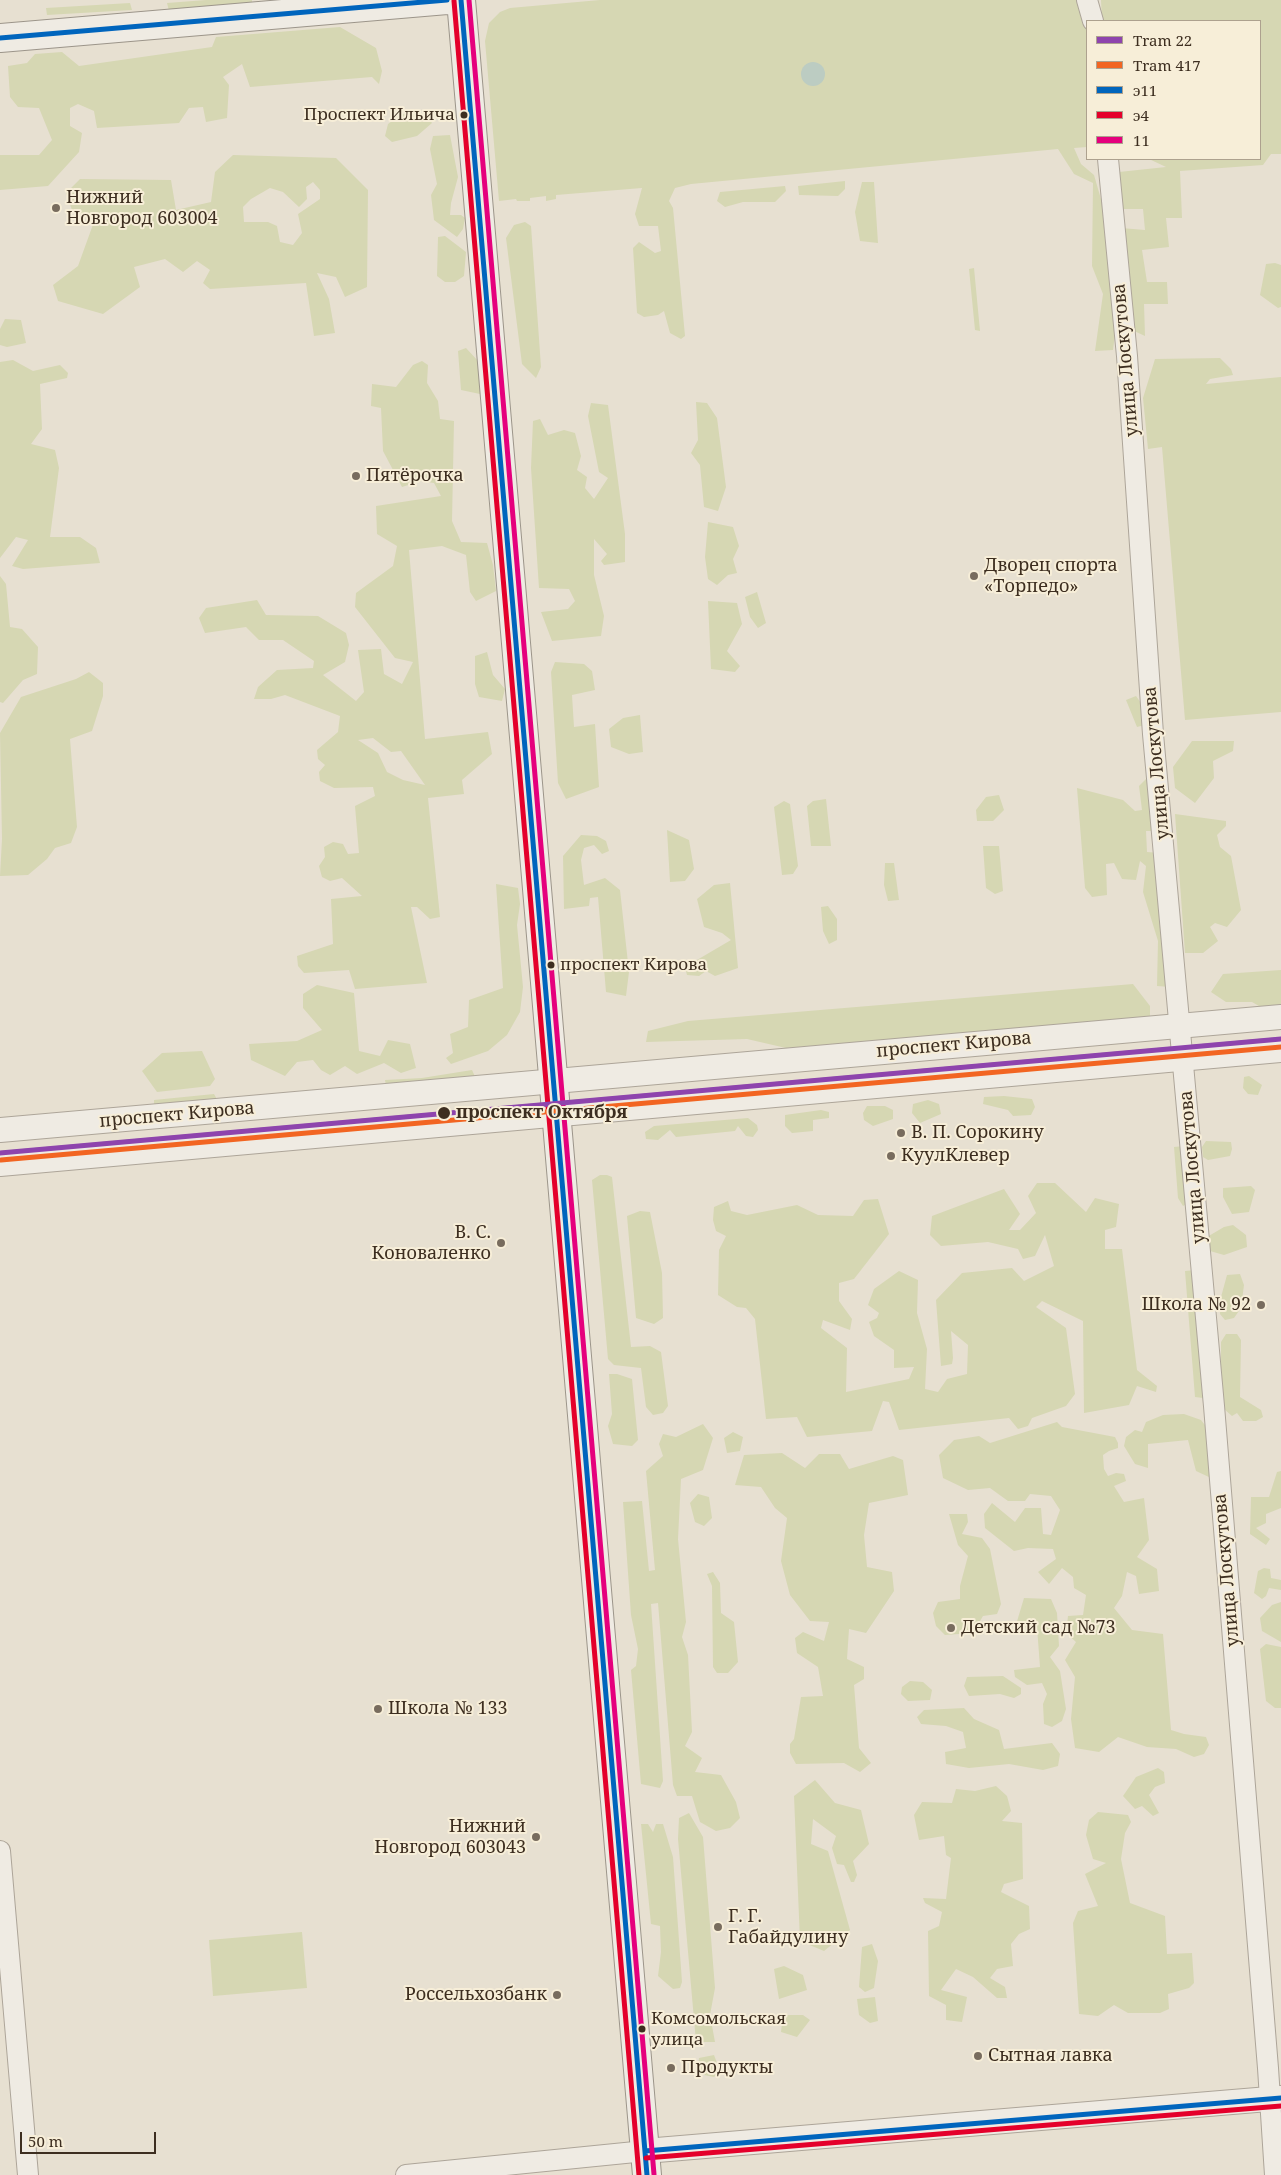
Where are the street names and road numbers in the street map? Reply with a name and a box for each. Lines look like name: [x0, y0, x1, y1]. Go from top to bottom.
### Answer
street label: улица Лоскутова: [1109, 282, 1143, 438]
street label: улица Лоскутова: [1140, 685, 1174, 841]
street label: проспект Кирова: [875, 1027, 1033, 1063]
street label: улица Лоскутова: [1176, 1089, 1210, 1245]
street label: проспект Кирова: [98, 1097, 256, 1133]
street label: улица Лоскутова: [1210, 1492, 1244, 1648]

